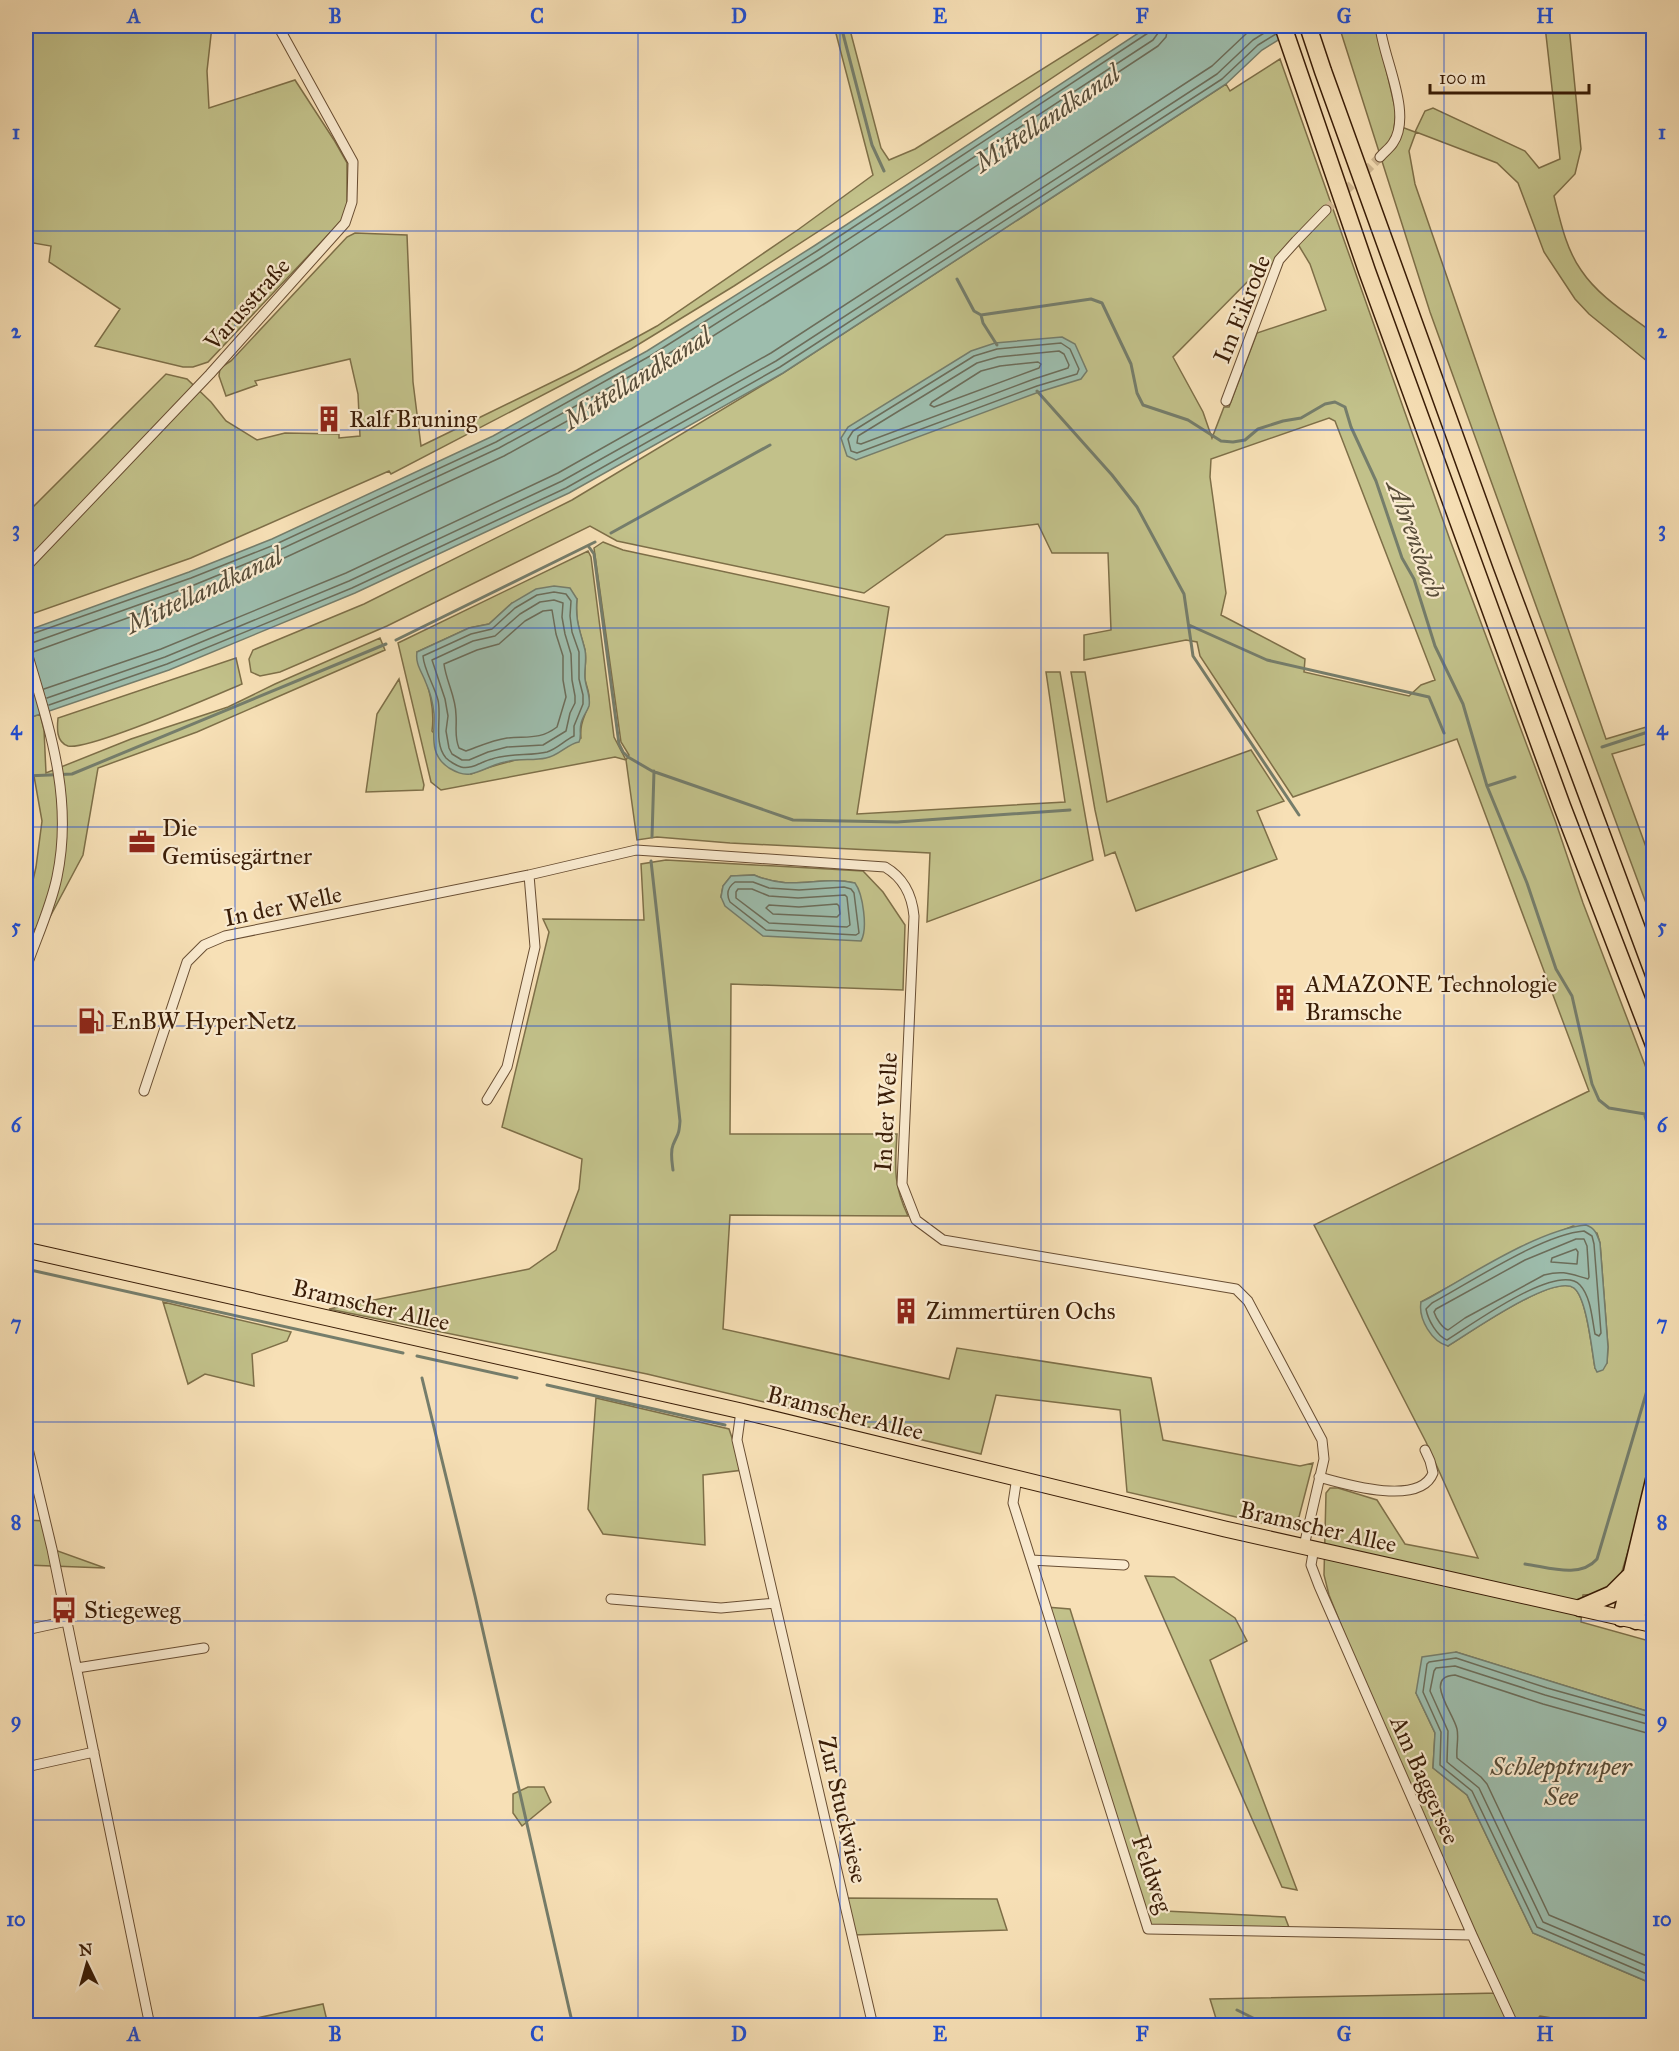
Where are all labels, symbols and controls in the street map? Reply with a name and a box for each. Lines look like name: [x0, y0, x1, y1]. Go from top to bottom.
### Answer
text: A: [125, 4, 141, 28]
text: B: [328, 4, 342, 28]
text: C: [530, 4, 544, 28]
text: D: [731, 4, 747, 28]
text: E: [933, 4, 948, 28]
text: F: [1135, 4, 1149, 28]
text: G: [1337, 4, 1352, 28]
text: H: [1536, 4, 1554, 28]
water label: Mittellandkanal: [965, 56, 1128, 180]
scale bar: [1430, 57, 1589, 95]
text: 100 m: [1439, 67, 1486, 89]
text: 1: [12, 120, 20, 144]
text: 1: [1658, 120, 1666, 144]
street label: Varusstraße: [197, 251, 296, 357]
street label: Im Eikrode: [1207, 251, 1277, 367]
text: 2: [11, 319, 22, 343]
water label: Mittellandkanal: [554, 319, 719, 438]
text: 2: [1657, 319, 1668, 343]
building icon: Ralf Bruning: [314, 404, 344, 434]
place label: Ralf Bruning: [349, 404, 478, 434]
water label: Ahrensbach: [1379, 473, 1452, 602]
text: 3: [12, 517, 20, 542]
text: 3: [1658, 517, 1666, 542]
water label: Mittellandkanal: [118, 539, 289, 641]
text: 4: [10, 716, 22, 741]
text: 4: [1656, 716, 1668, 741]
place label: Die Gemüsegärtner: [162, 813, 312, 871]
office icon: Die Gemüsegärtner: [127, 827, 157, 857]
street label: In der Welle: [222, 879, 344, 933]
text: 5: [11, 914, 21, 938]
text: 5: [1657, 914, 1667, 938]
place label: AMAZONE Technologie Bramsche: [1304, 969, 1557, 1027]
building icon: AMAZONE Technologie Bramsche: [1270, 983, 1300, 1013]
fuel station icon: EnBW HyperNetz: [76, 1006, 106, 1036]
place label: EnBW HyperNetz: [111, 1006, 296, 1036]
street label: In der Welle: [868, 1052, 904, 1172]
text: 6: [11, 1113, 23, 1137]
text: 6: [1657, 1113, 1669, 1137]
street label: Bramscher Allee: [289, 1272, 453, 1338]
building icon: Zimmertüren Ochs: [891, 1296, 921, 1326]
place label: Zimmertüren Ochs: [926, 1296, 1116, 1326]
text: 7: [11, 1311, 22, 1335]
text: 7: [1657, 1311, 1668, 1335]
street label: Bramscher Allee: [764, 1379, 926, 1447]
street label: Bramscher Allee: [1236, 1494, 1400, 1560]
text: 8: [11, 1510, 21, 1534]
text: 8: [1657, 1510, 1667, 1534]
bus stop icon: Stiegeweg: [49, 1595, 79, 1625]
place label: Stiegeweg: [84, 1595, 181, 1625]
text: 9: [11, 1708, 21, 1733]
text: 9: [1657, 1708, 1667, 1733]
street label: Am Baggersee: [1383, 1710, 1467, 1849]
street label: Zur Stuckwiese: [812, 1734, 874, 1886]
water label: Schlepptruper See: [1489, 1750, 1633, 1812]
street label: Feldweg: [1125, 1831, 1180, 1918]
text: 10: [6, 1907, 26, 1931]
text: 10: [1652, 1907, 1672, 1931]
north arrow: [57, 1934, 117, 1994]
text: N: [78, 1939, 94, 1960]
text: A: [125, 2022, 141, 2046]
text: B: [328, 2022, 342, 2046]
text: C: [530, 2022, 544, 2046]
text: D: [731, 2022, 747, 2046]
text: E: [933, 2022, 948, 2046]
text: F: [1135, 2022, 1149, 2046]
text: G: [1337, 2022, 1352, 2046]
text: H: [1536, 2022, 1554, 2046]

